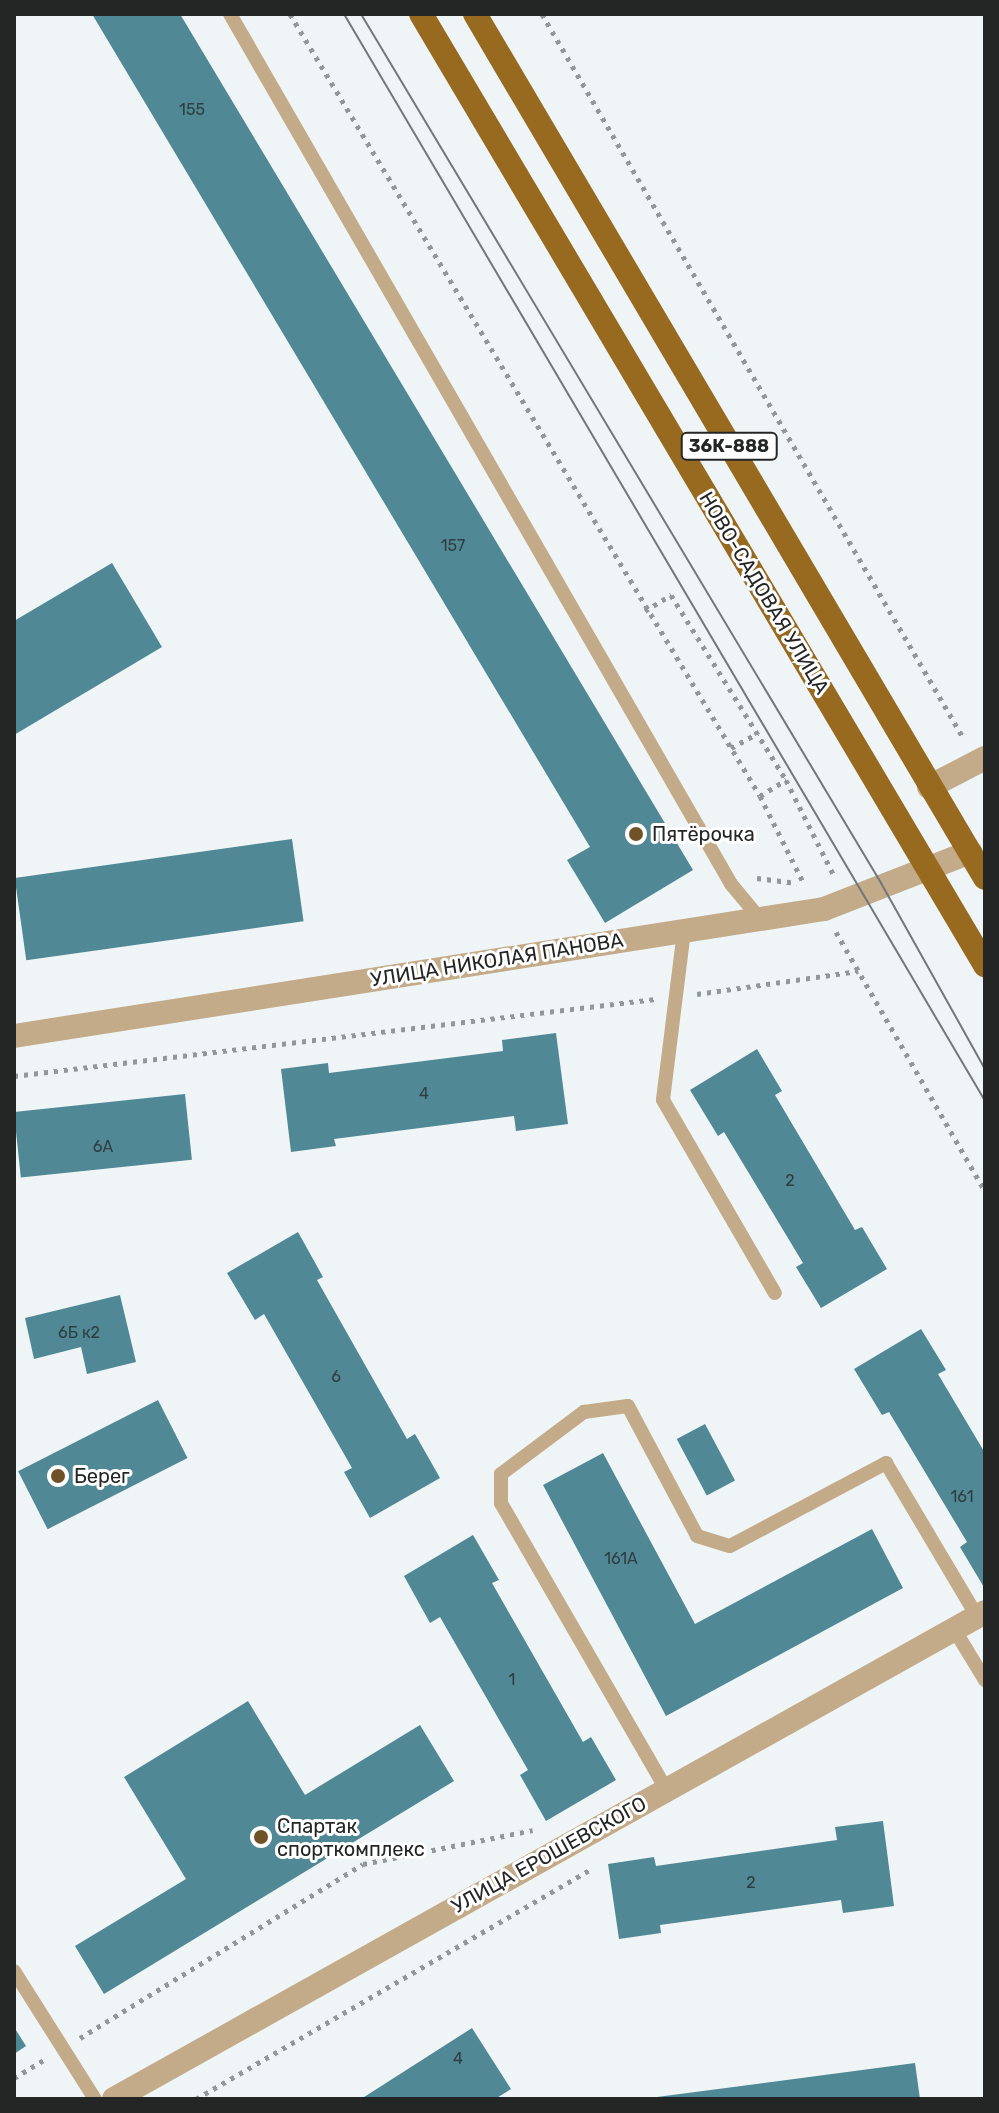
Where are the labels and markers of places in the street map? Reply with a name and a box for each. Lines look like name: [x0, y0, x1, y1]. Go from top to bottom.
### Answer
place label: Пятёрочка: [652, 822, 755, 846]
marker: Пятёрочка: [627, 825, 645, 843]
place label: Берег: [74, 1464, 130, 1488]
marker: Берег: [49, 1467, 67, 1485]
place label: Спартак спорткомплекс: [277, 1814, 425, 1861]
marker: Спартак спорткомплекс: [252, 1828, 270, 1846]

